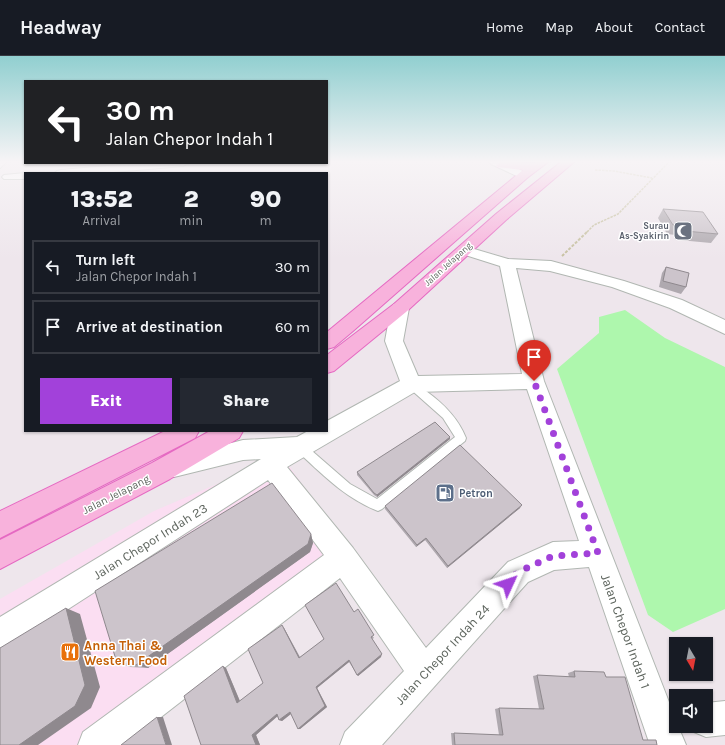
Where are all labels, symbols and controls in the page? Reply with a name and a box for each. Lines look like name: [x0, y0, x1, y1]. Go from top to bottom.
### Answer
text: Headway: [20, 17, 101, 39]
text: Home: [486, 19, 523, 36]
text: Map: [545, 19, 573, 36]
text: About: [595, 19, 633, 36]
text: Contact: [655, 19, 705, 36]
text: 30 m: [106, 94, 175, 127]
icon: left: [40, 96, 92, 148]
text: Jalan Chepor Indah 1: [106, 128, 273, 150]
text: 13:52: [71, 185, 133, 213]
text: 2: [184, 185, 199, 213]
text: 90: [250, 185, 281, 213]
text: Arrival: [83, 213, 121, 228]
text: min: [179, 213, 203, 228]
text: m: [259, 213, 272, 228]
mosque icon: Surau As-Syakirin: [672, 220, 694, 242]
place label: Surau As-Syakirin: [619, 221, 669, 241]
street label: Jalan Jelapang: [422, 240, 474, 288]
text: Turn left: [76, 251, 135, 269]
icon: left: [42, 256, 64, 278]
text: 30 m: [275, 258, 310, 276]
text: Jalan Chepor Indah 1: [76, 269, 197, 284]
icon: arrive: [42, 316, 64, 338]
text: Arrive at destination: [76, 318, 223, 336]
text: 60 m: [275, 318, 310, 336]
pin: [517, 340, 551, 381]
icon: arrive: [523, 346, 545, 368]
button: Exit: [40, 378, 172, 424]
button: Share: [180, 378, 312, 424]
street label: Jalan Jelapang: [81, 472, 153, 517]
fuel station icon: Petron: [434, 482, 456, 504]
place label: Petron: [459, 487, 493, 500]
street label: Jalan Chepor Indah 23: [90, 500, 210, 583]
position arrow: [487, 563, 529, 605]
street label: Jalan Chepor Indah 1: [598, 572, 653, 690]
street label: Jalan Chepor Indah 24: [392, 601, 493, 707]
north arrow: [669, 637, 713, 681]
map controls: [669, 637, 713, 733]
place label: Anna Thai & Western Food: [84, 638, 167, 668]
restaurant icon: Anna Thai & Western Food: [59, 641, 81, 663]
button: sound: [669, 689, 713, 733]

